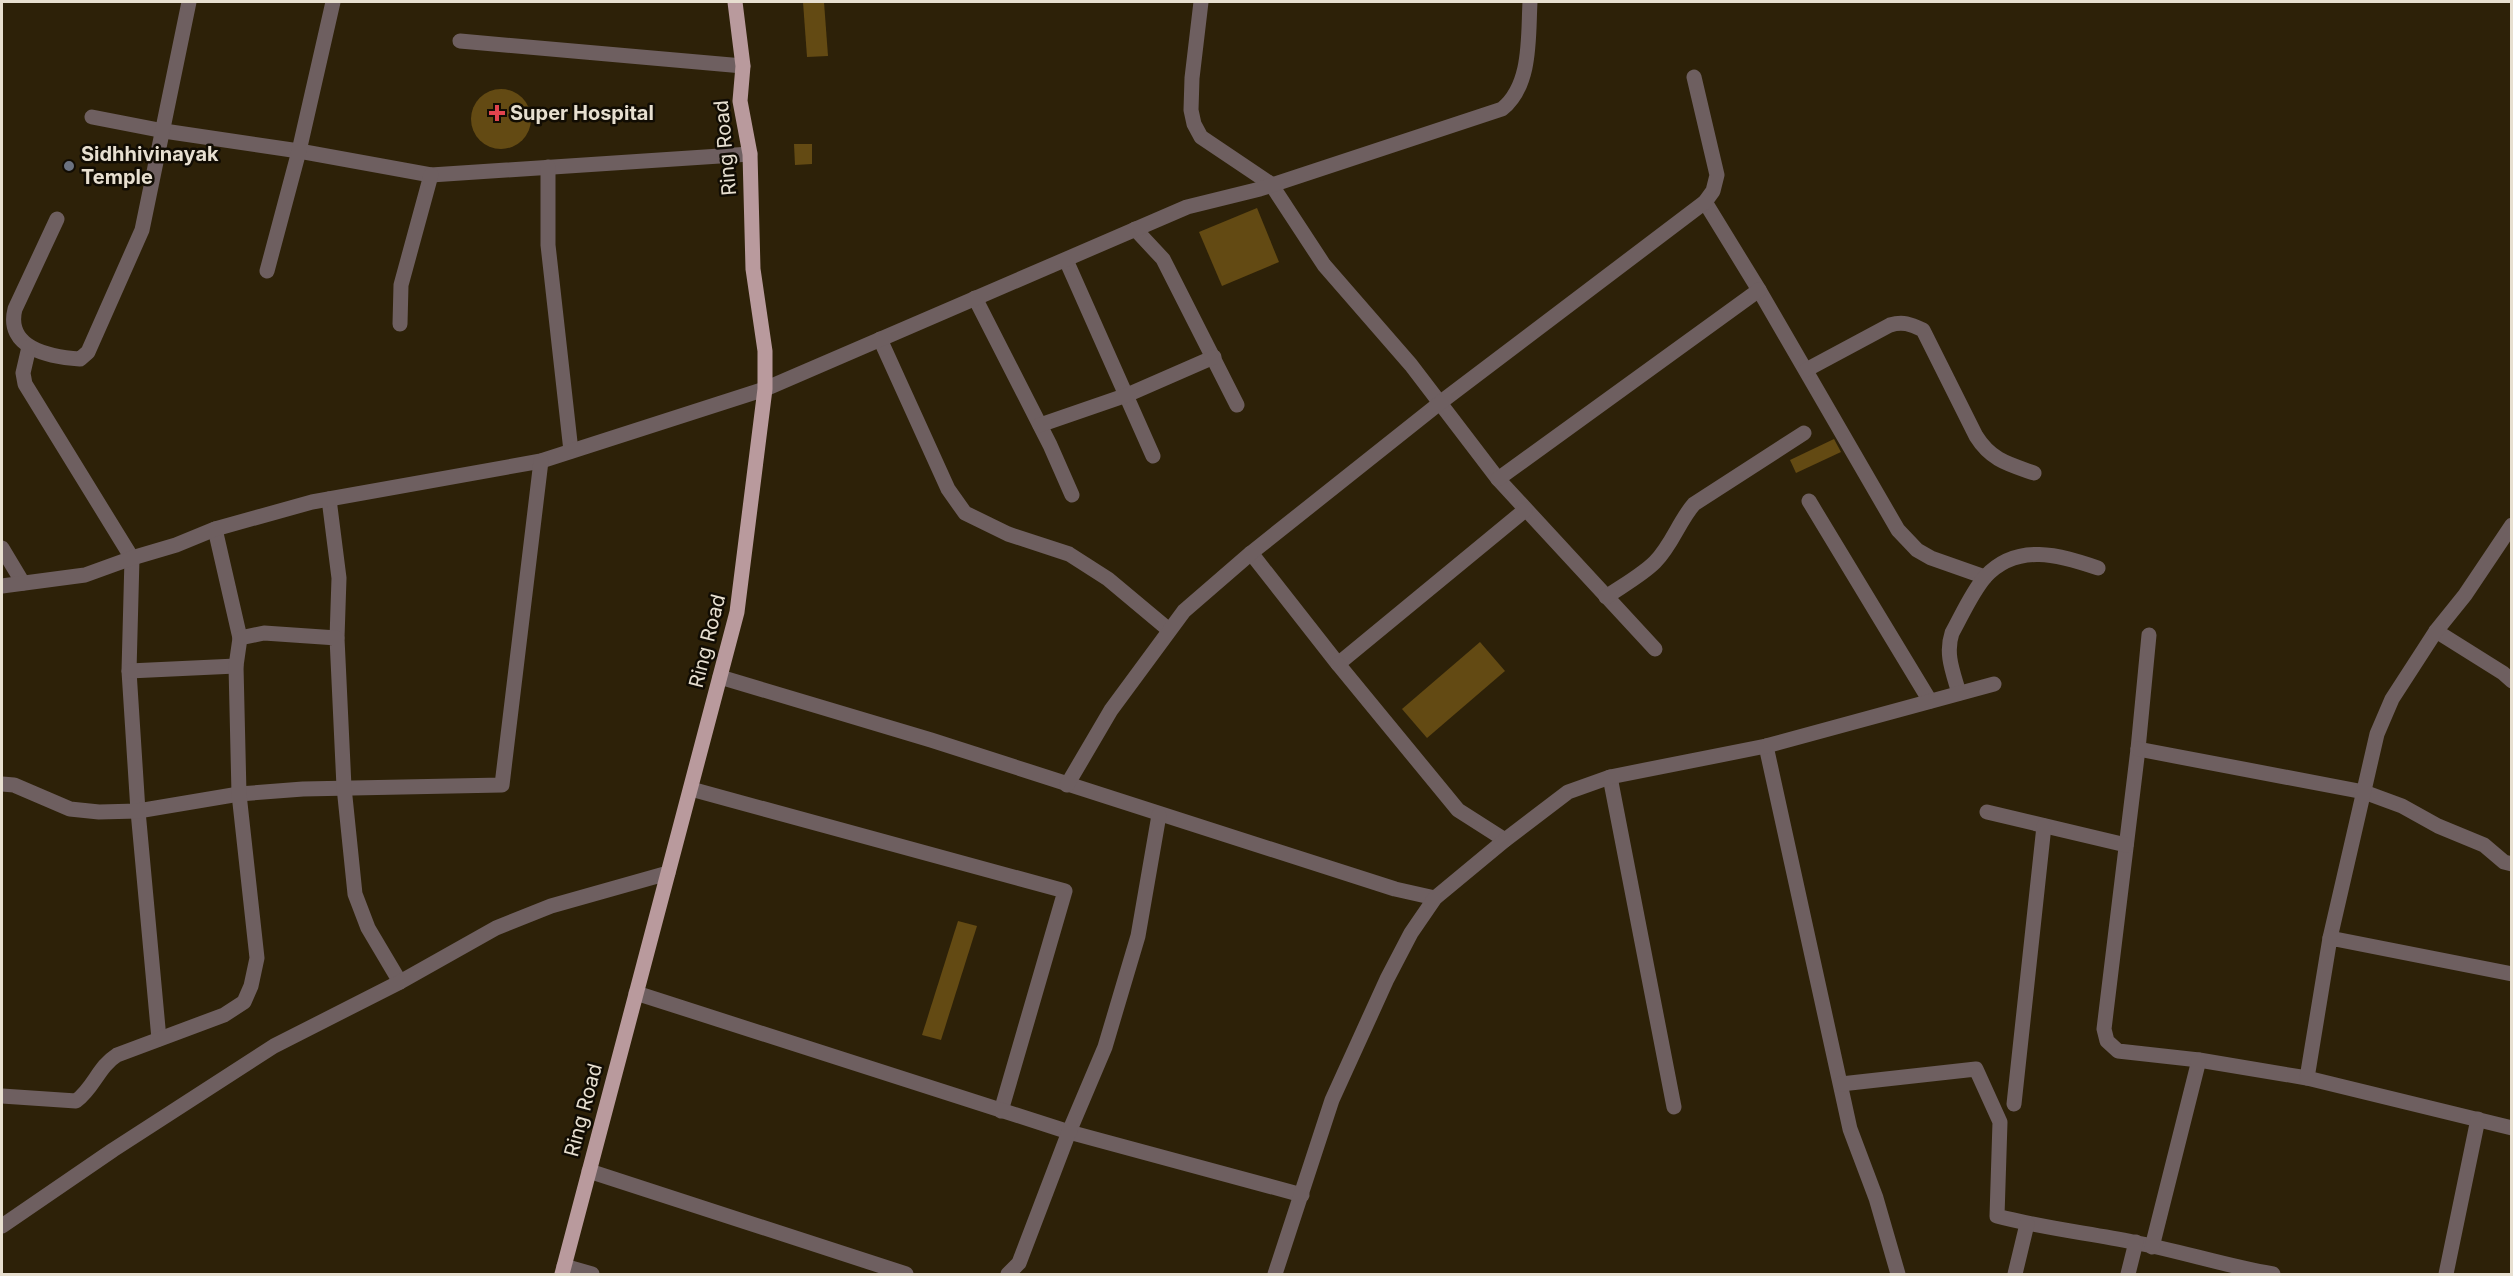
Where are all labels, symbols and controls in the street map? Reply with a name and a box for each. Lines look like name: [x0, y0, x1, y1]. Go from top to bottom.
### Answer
street label: Ring Road: [709, 99, 741, 197]
place label: Super Hospital: [510, 101, 654, 125]
marker: Super Hospital: [488, 104, 506, 122]
place label: Sidhhivinayak Temple: [81, 142, 219, 189]
marker: Sidhhivinayak Temple: [62, 159, 76, 173]
street label: Ring Road: [684, 592, 730, 690]
street label: Ring Road: [559, 1061, 607, 1159]

